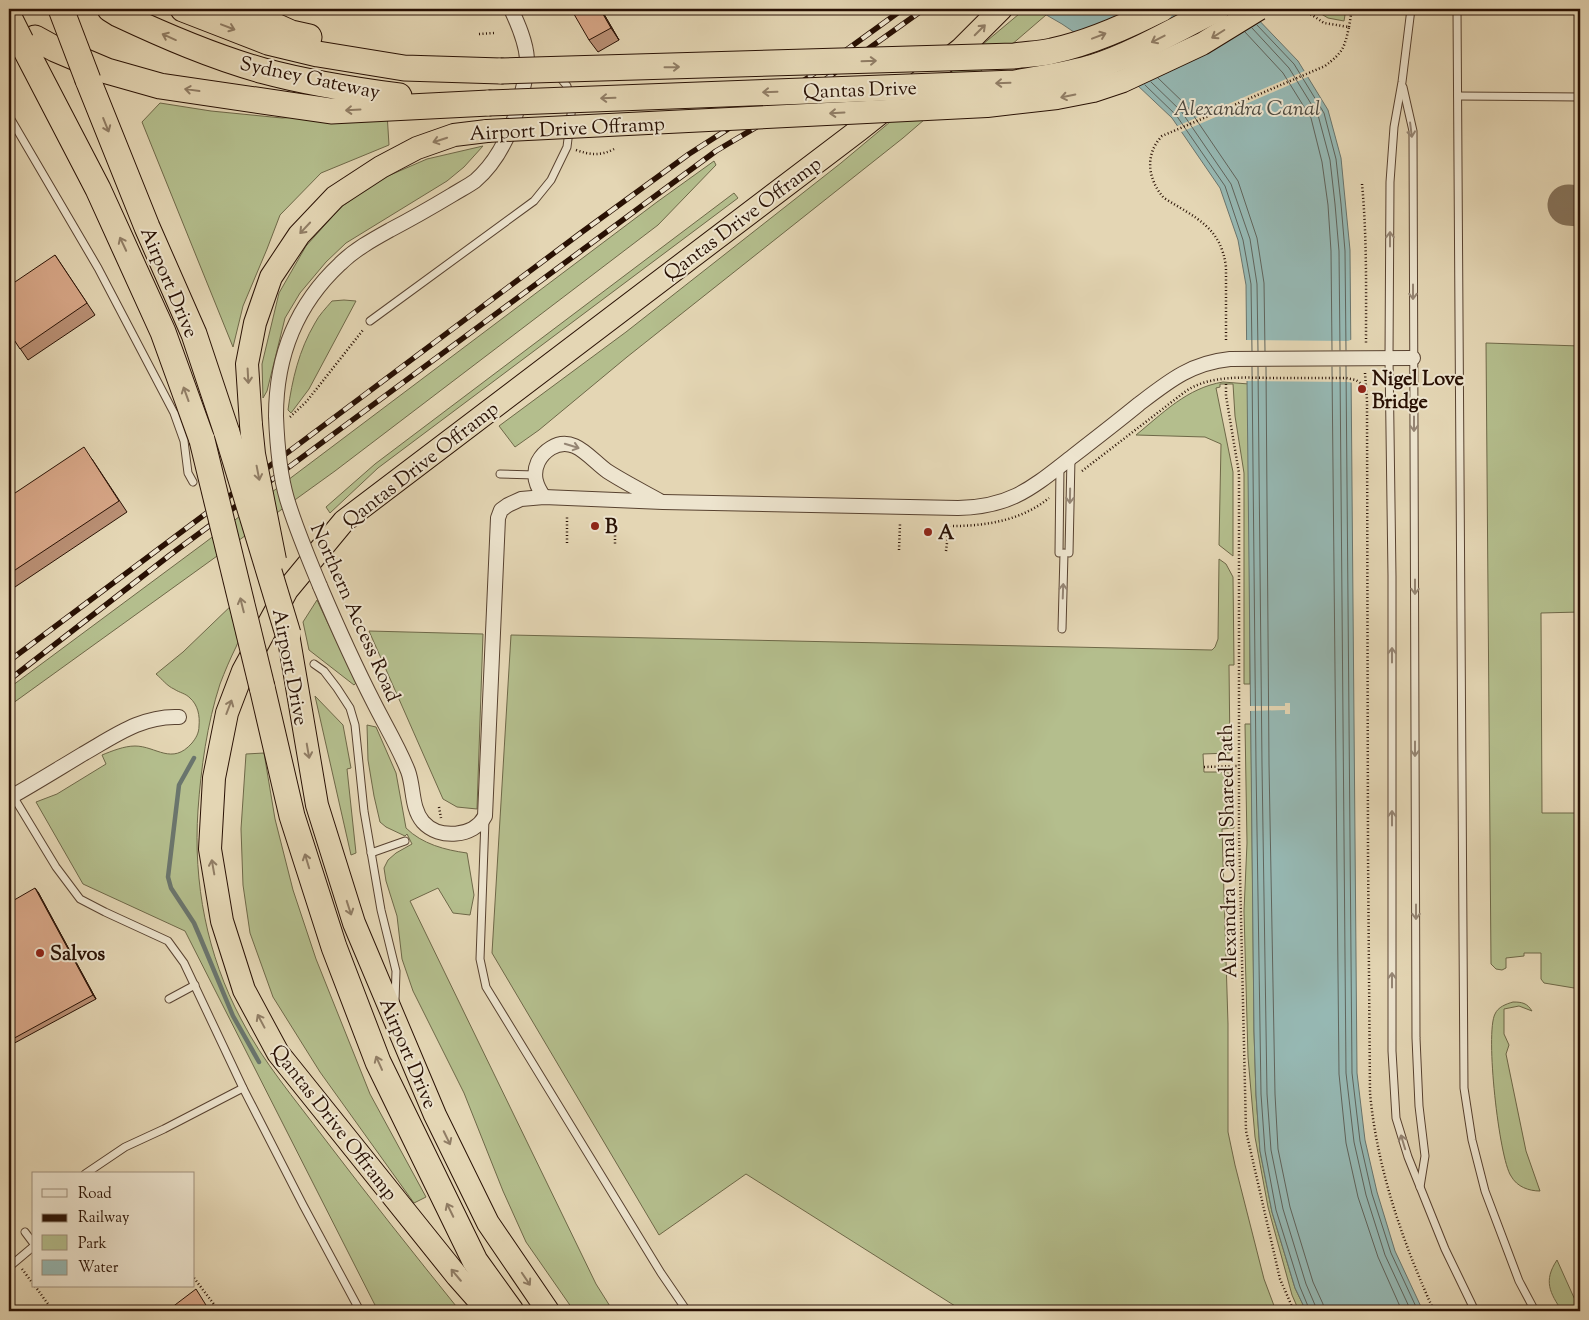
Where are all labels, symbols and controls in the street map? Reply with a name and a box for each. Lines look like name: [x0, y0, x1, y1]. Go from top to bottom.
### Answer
one-way arrow: [220, 23, 235, 32]
one-way arrow: [973, 24, 986, 36]
one-way arrow: [1211, 30, 1225, 40]
one-way arrow: [1091, 31, 1106, 40]
one-way arrow: [162, 32, 177, 41]
one-way arrow: [1150, 34, 1165, 44]
street label: Sydney Gateway: [237, 50, 382, 108]
one-way arrow: [860, 56, 877, 66]
one-way arrow: [663, 62, 679, 72]
street label: Qantas Drive: [803, 75, 918, 108]
one-way arrow: [995, 79, 1011, 88]
one-way arrow: [184, 85, 200, 95]
one-way arrow: [763, 87, 779, 97]
one-way arrow: [1061, 92, 1077, 101]
one-way arrow: [600, 94, 616, 103]
water label: Alexandra Canal: [1174, 95, 1320, 125]
one-way arrow: [345, 105, 361, 114]
one-way arrow: [829, 109, 845, 118]
street label: Airport Drive Offramp: [469, 111, 666, 150]
one-way arrow: [102, 117, 112, 132]
one-way arrow: [1407, 121, 1417, 137]
one-way arrow: [432, 136, 448, 146]
street label: Qantas Drive Offramp: [658, 151, 829, 289]
one-way arrow: [299, 222, 311, 234]
street label: Airport Drive: [131, 223, 204, 343]
one-way arrow: [1385, 231, 1395, 248]
one-way arrow: [118, 237, 127, 252]
one-way arrow: [1408, 284, 1418, 300]
place label: Nigel Love Bridge: [1372, 366, 1464, 418]
one-way arrow: [243, 368, 252, 384]
marker: Nigel Love Bridge: [1356, 383, 1368, 395]
one-way arrow: [181, 387, 190, 402]
street label: Qantas Drive Offramp: [337, 396, 506, 536]
one-way arrow: [1409, 416, 1419, 432]
one-way arrow: [564, 442, 580, 452]
one-way arrow: [254, 465, 263, 481]
one-way arrow: [1065, 488, 1075, 504]
place label: B: [605, 514, 618, 543]
street label: Northern Access Road: [301, 519, 406, 707]
marker: B: [589, 520, 601, 532]
place label: A: [938, 520, 955, 549]
marker: A: [922, 526, 934, 538]
one-way arrow: [1410, 578, 1420, 594]
one-way arrow: [1058, 583, 1068, 600]
one-way arrow: [237, 598, 246, 614]
street label: Airport Drive: [263, 607, 314, 728]
one-way arrow: [1387, 648, 1397, 664]
one-way arrow: [225, 699, 234, 715]
street label: Alexandra Canal Shared Path: [1213, 723, 1246, 978]
one-way arrow: [1410, 740, 1420, 757]
one-way arrow: [303, 743, 313, 759]
one-way arrow: [1387, 810, 1397, 826]
one-way arrow: [301, 854, 311, 870]
one-way arrow: [208, 859, 218, 875]
one-way arrow: [345, 899, 355, 915]
one-way arrow: [1411, 903, 1421, 919]
place label: Salvos: [50, 941, 105, 970]
marker: Salvos: [34, 947, 46, 959]
one-way arrow: [1387, 973, 1397, 989]
street label: Airport Drive: [370, 994, 443, 1114]
one-way arrow: [256, 1014, 265, 1029]
street label: Qantas Drive Offramp: [263, 1039, 403, 1208]
one-way arrow: [374, 1056, 384, 1071]
one-way arrow: [443, 1130, 452, 1145]
one-way arrow: [1398, 1134, 1408, 1150]
legend: [32, 1172, 195, 1288]
text: Road: [78, 1184, 112, 1205]
one-way arrow: [445, 1203, 454, 1218]
text: Railway: [78, 1208, 130, 1229]
text: Park: [78, 1234, 107, 1255]
text: Water: [78, 1258, 119, 1279]
one-way arrow: [450, 1268, 461, 1281]
one-way arrow: [521, 1272, 531, 1286]

